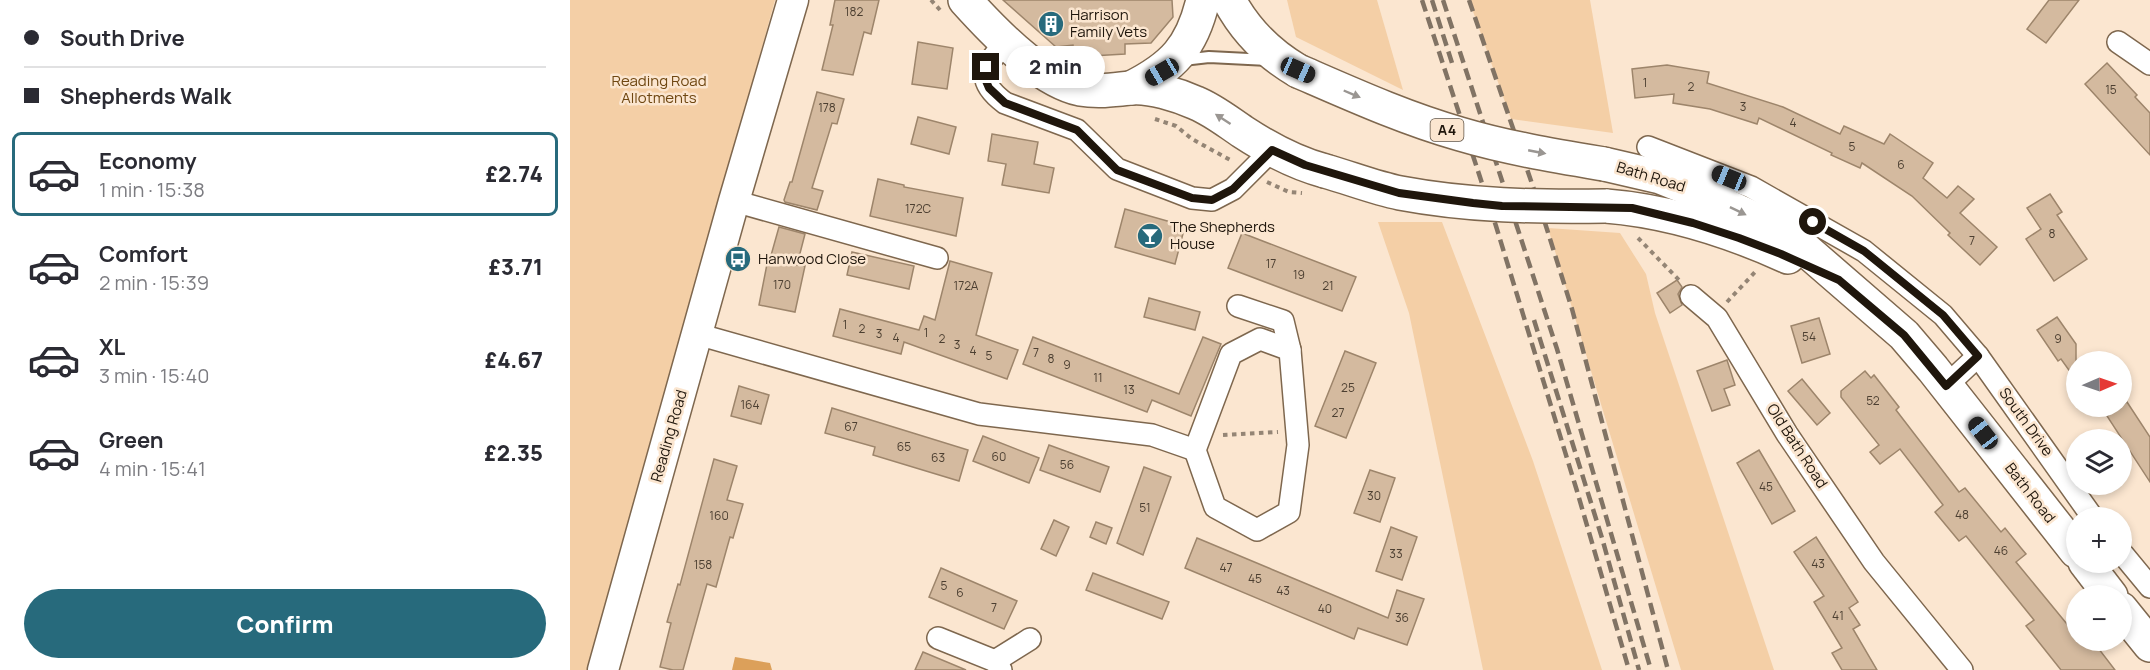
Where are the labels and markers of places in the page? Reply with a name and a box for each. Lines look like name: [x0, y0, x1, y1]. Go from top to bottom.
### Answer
place label: Harrison Family Vets: [1070, 4, 1147, 42]
building icon: Harrison Family Vets: [1036, 9, 1066, 39]
place label: The Shepherds House: [1170, 216, 1275, 254]
bar icon: The Shepherds House: [1135, 221, 1165, 251]
bus stop icon: Hanwood Close: [723, 244, 753, 274]
place label: Hanwood Close: [758, 248, 866, 269]

